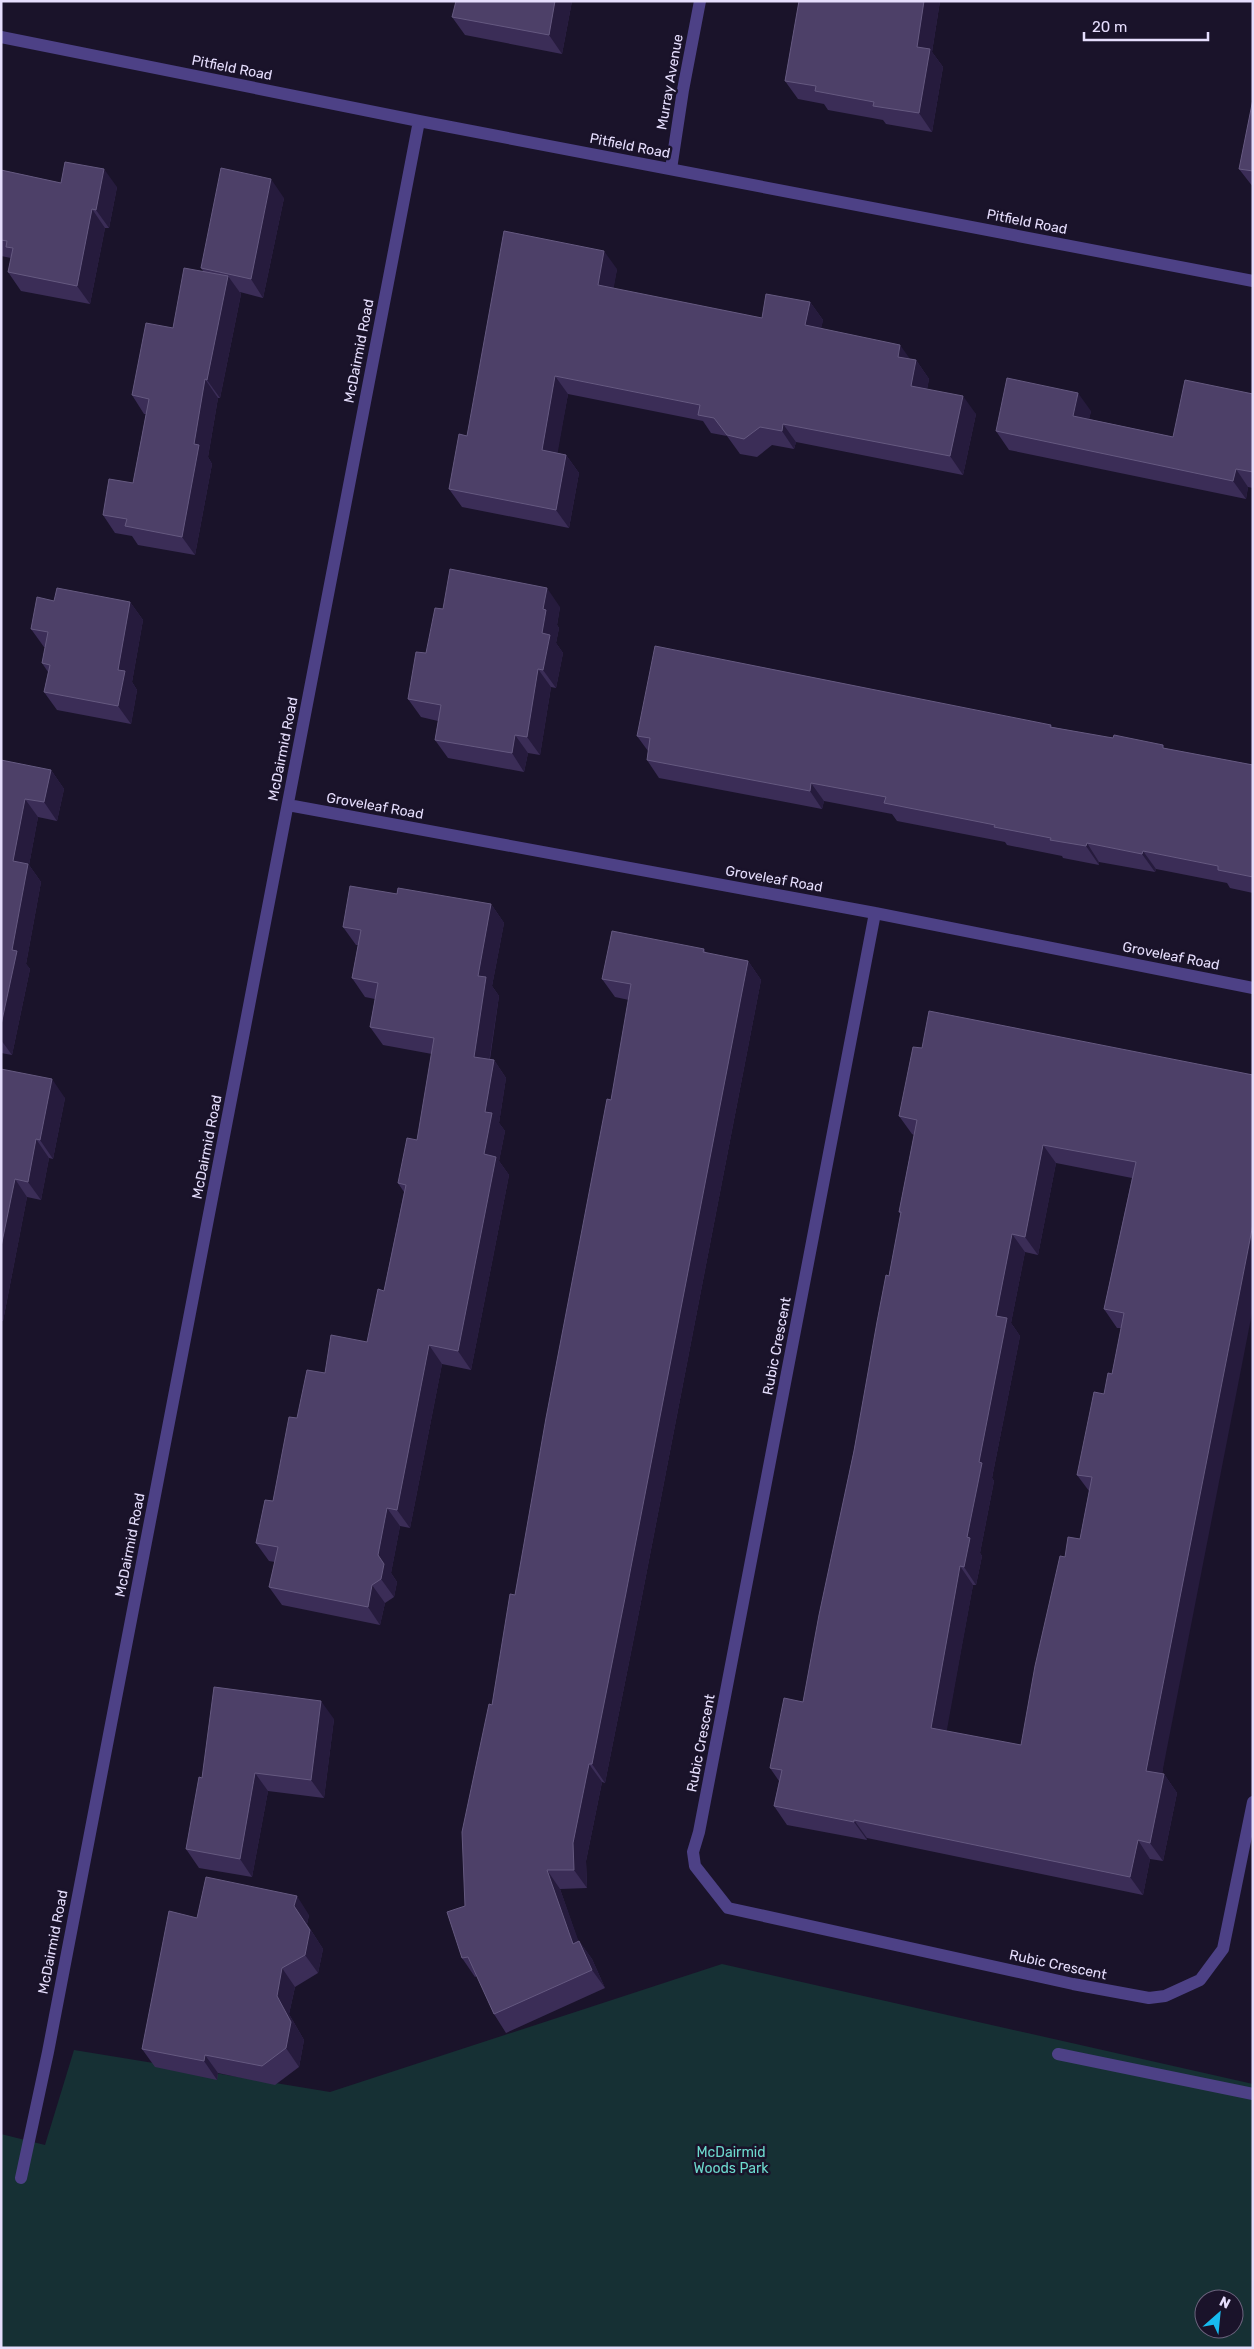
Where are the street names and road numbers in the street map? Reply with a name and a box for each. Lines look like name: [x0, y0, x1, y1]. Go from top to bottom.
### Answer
street label: Murray Avenue: [653, 33, 687, 131]
street label: Pitfield Road: [190, 52, 274, 84]
street label: Pitfield Road: [588, 130, 672, 162]
street label: Pitfield Road: [985, 206, 1069, 238]
street label: McDairmid Road: [341, 297, 377, 405]
street label: McDairmid Road: [265, 695, 301, 803]
street label: Groveleaf Road: [325, 789, 425, 823]
street label: Groveleaf Road: [724, 862, 824, 896]
street label: Groveleaf Road: [1121, 938, 1221, 974]
street label: McDairmid Road: [189, 1093, 225, 1201]
street label: Rubic Crescent: [759, 1295, 795, 1396]
street label: McDairmid Road: [112, 1491, 148, 1599]
street label: Rubic Crescent: [683, 1692, 719, 1793]
street label: McDairmid Road: [35, 1888, 71, 1996]
street label: Rubic Crescent: [1008, 1946, 1109, 1984]

